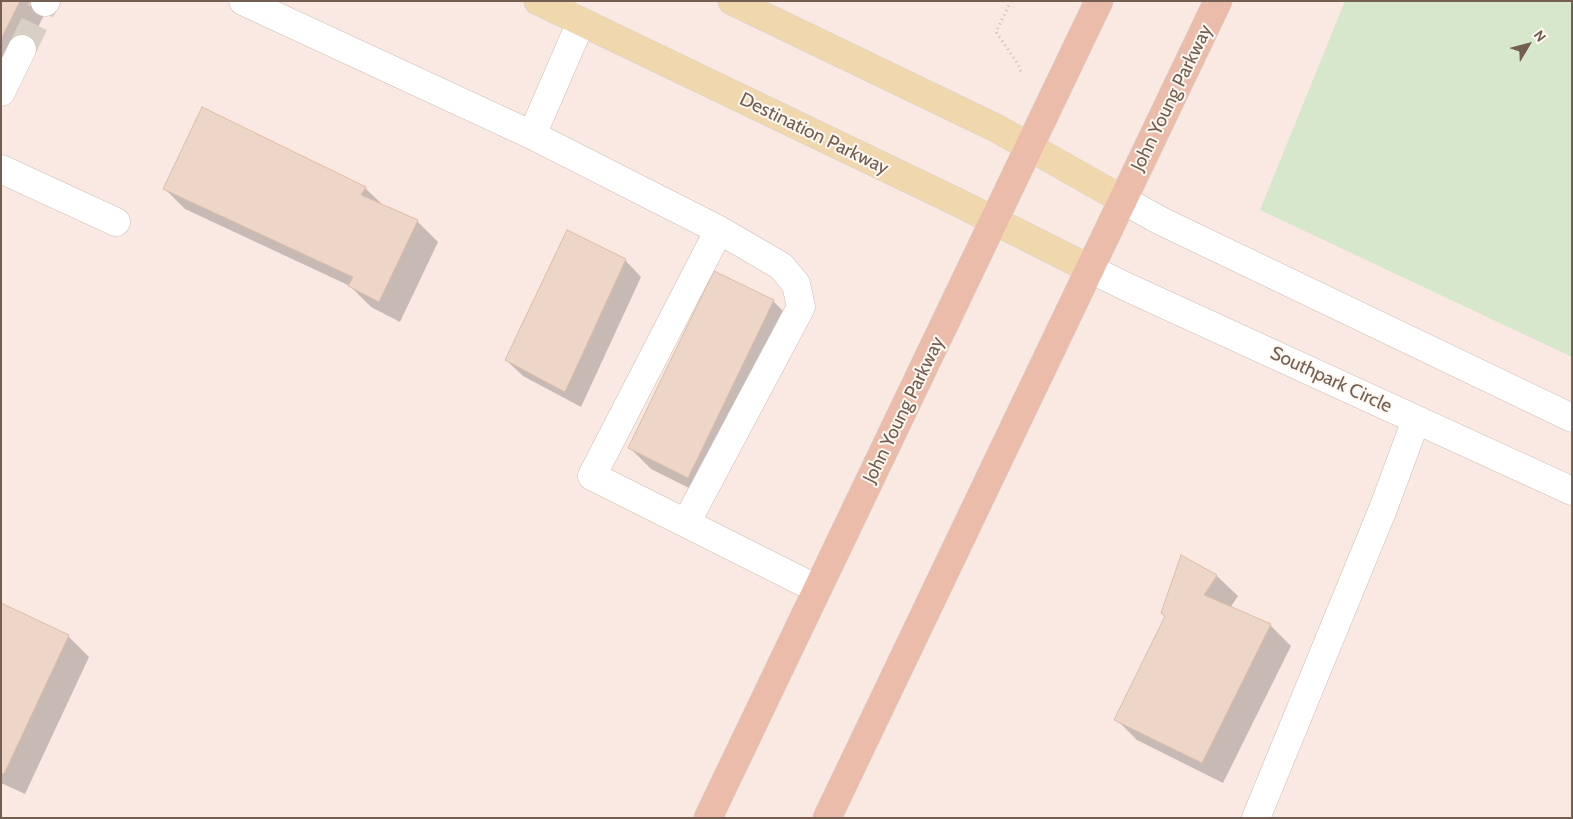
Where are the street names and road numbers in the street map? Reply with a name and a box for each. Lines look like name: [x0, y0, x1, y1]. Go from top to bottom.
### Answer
street label: John Young Parkway: [1127, 21, 1217, 175]
street label: Destination Parkway: [736, 88, 892, 180]
street label: John Young Parkway: [859, 333, 949, 487]
street label: Southpark Circle: [1267, 342, 1395, 418]

